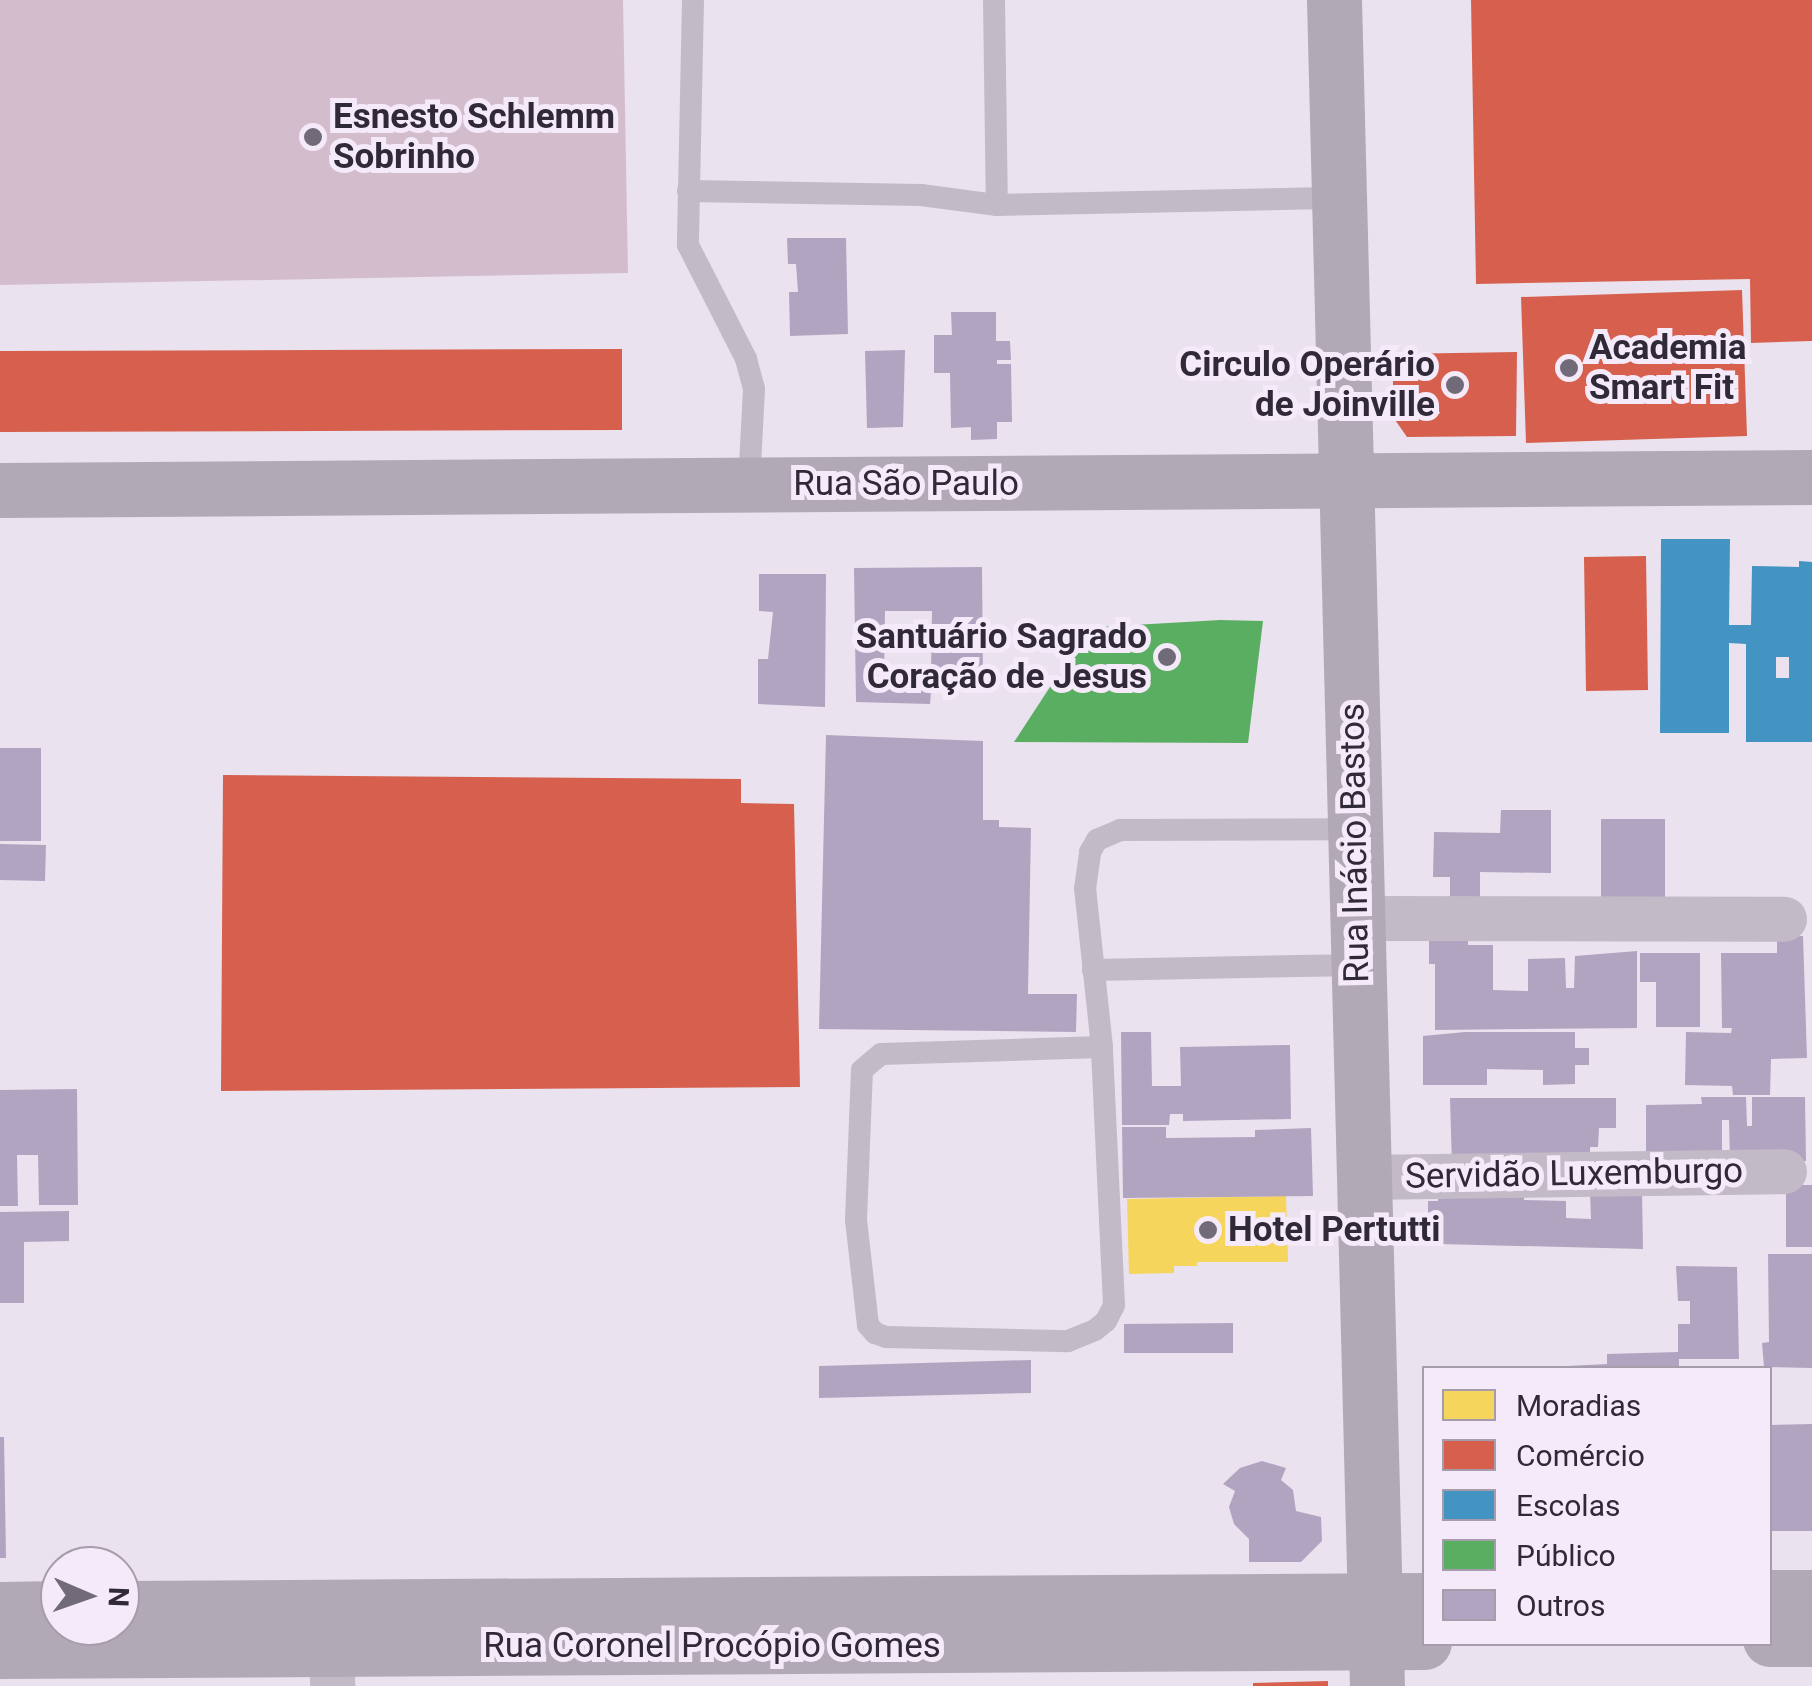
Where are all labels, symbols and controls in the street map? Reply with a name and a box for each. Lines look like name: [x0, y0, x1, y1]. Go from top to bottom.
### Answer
place label: Esnesto Schlemm Sobrinho: [333, 96, 615, 178]
marker: Esnesto Schlemm Sobrinho: [302, 126, 324, 148]
place label: Academia Smart Fit: [1589, 327, 1746, 409]
place label: Circulo Operário de Joinville: [1179, 344, 1435, 426]
marker: Academia Smart Fit: [1558, 357, 1580, 379]
marker: Circulo Operário de Joinville: [1444, 374, 1466, 396]
street label: Rua São Paulo: [793, 463, 1019, 505]
place label: Santuário Sagrado Coração de Jesus: [856, 616, 1147, 698]
marker: Santuário Sagrado Coração de Jesus: [1156, 646, 1178, 668]
street label: Rua Inácio Bastos: [1332, 703, 1378, 983]
street label: Servidão Luxemburgo: [1405, 1150, 1743, 1198]
place label: Hotel Pertutti: [1228, 1209, 1440, 1251]
marker: Hotel Pertutti: [1197, 1219, 1219, 1241]
legend: [1422, 1366, 1772, 1646]
text: Moradias: [1516, 1388, 1641, 1423]
text: Comércio: [1516, 1438, 1645, 1473]
text: Escolas: [1516, 1488, 1620, 1523]
text: Público: [1516, 1538, 1616, 1573]
north arrow: [40, 1546, 140, 1646]
text: N: [102, 1587, 135, 1607]
text: Outros: [1516, 1588, 1605, 1623]
street label: Rua Coronel Procópio Gomes: [483, 1625, 941, 1667]

